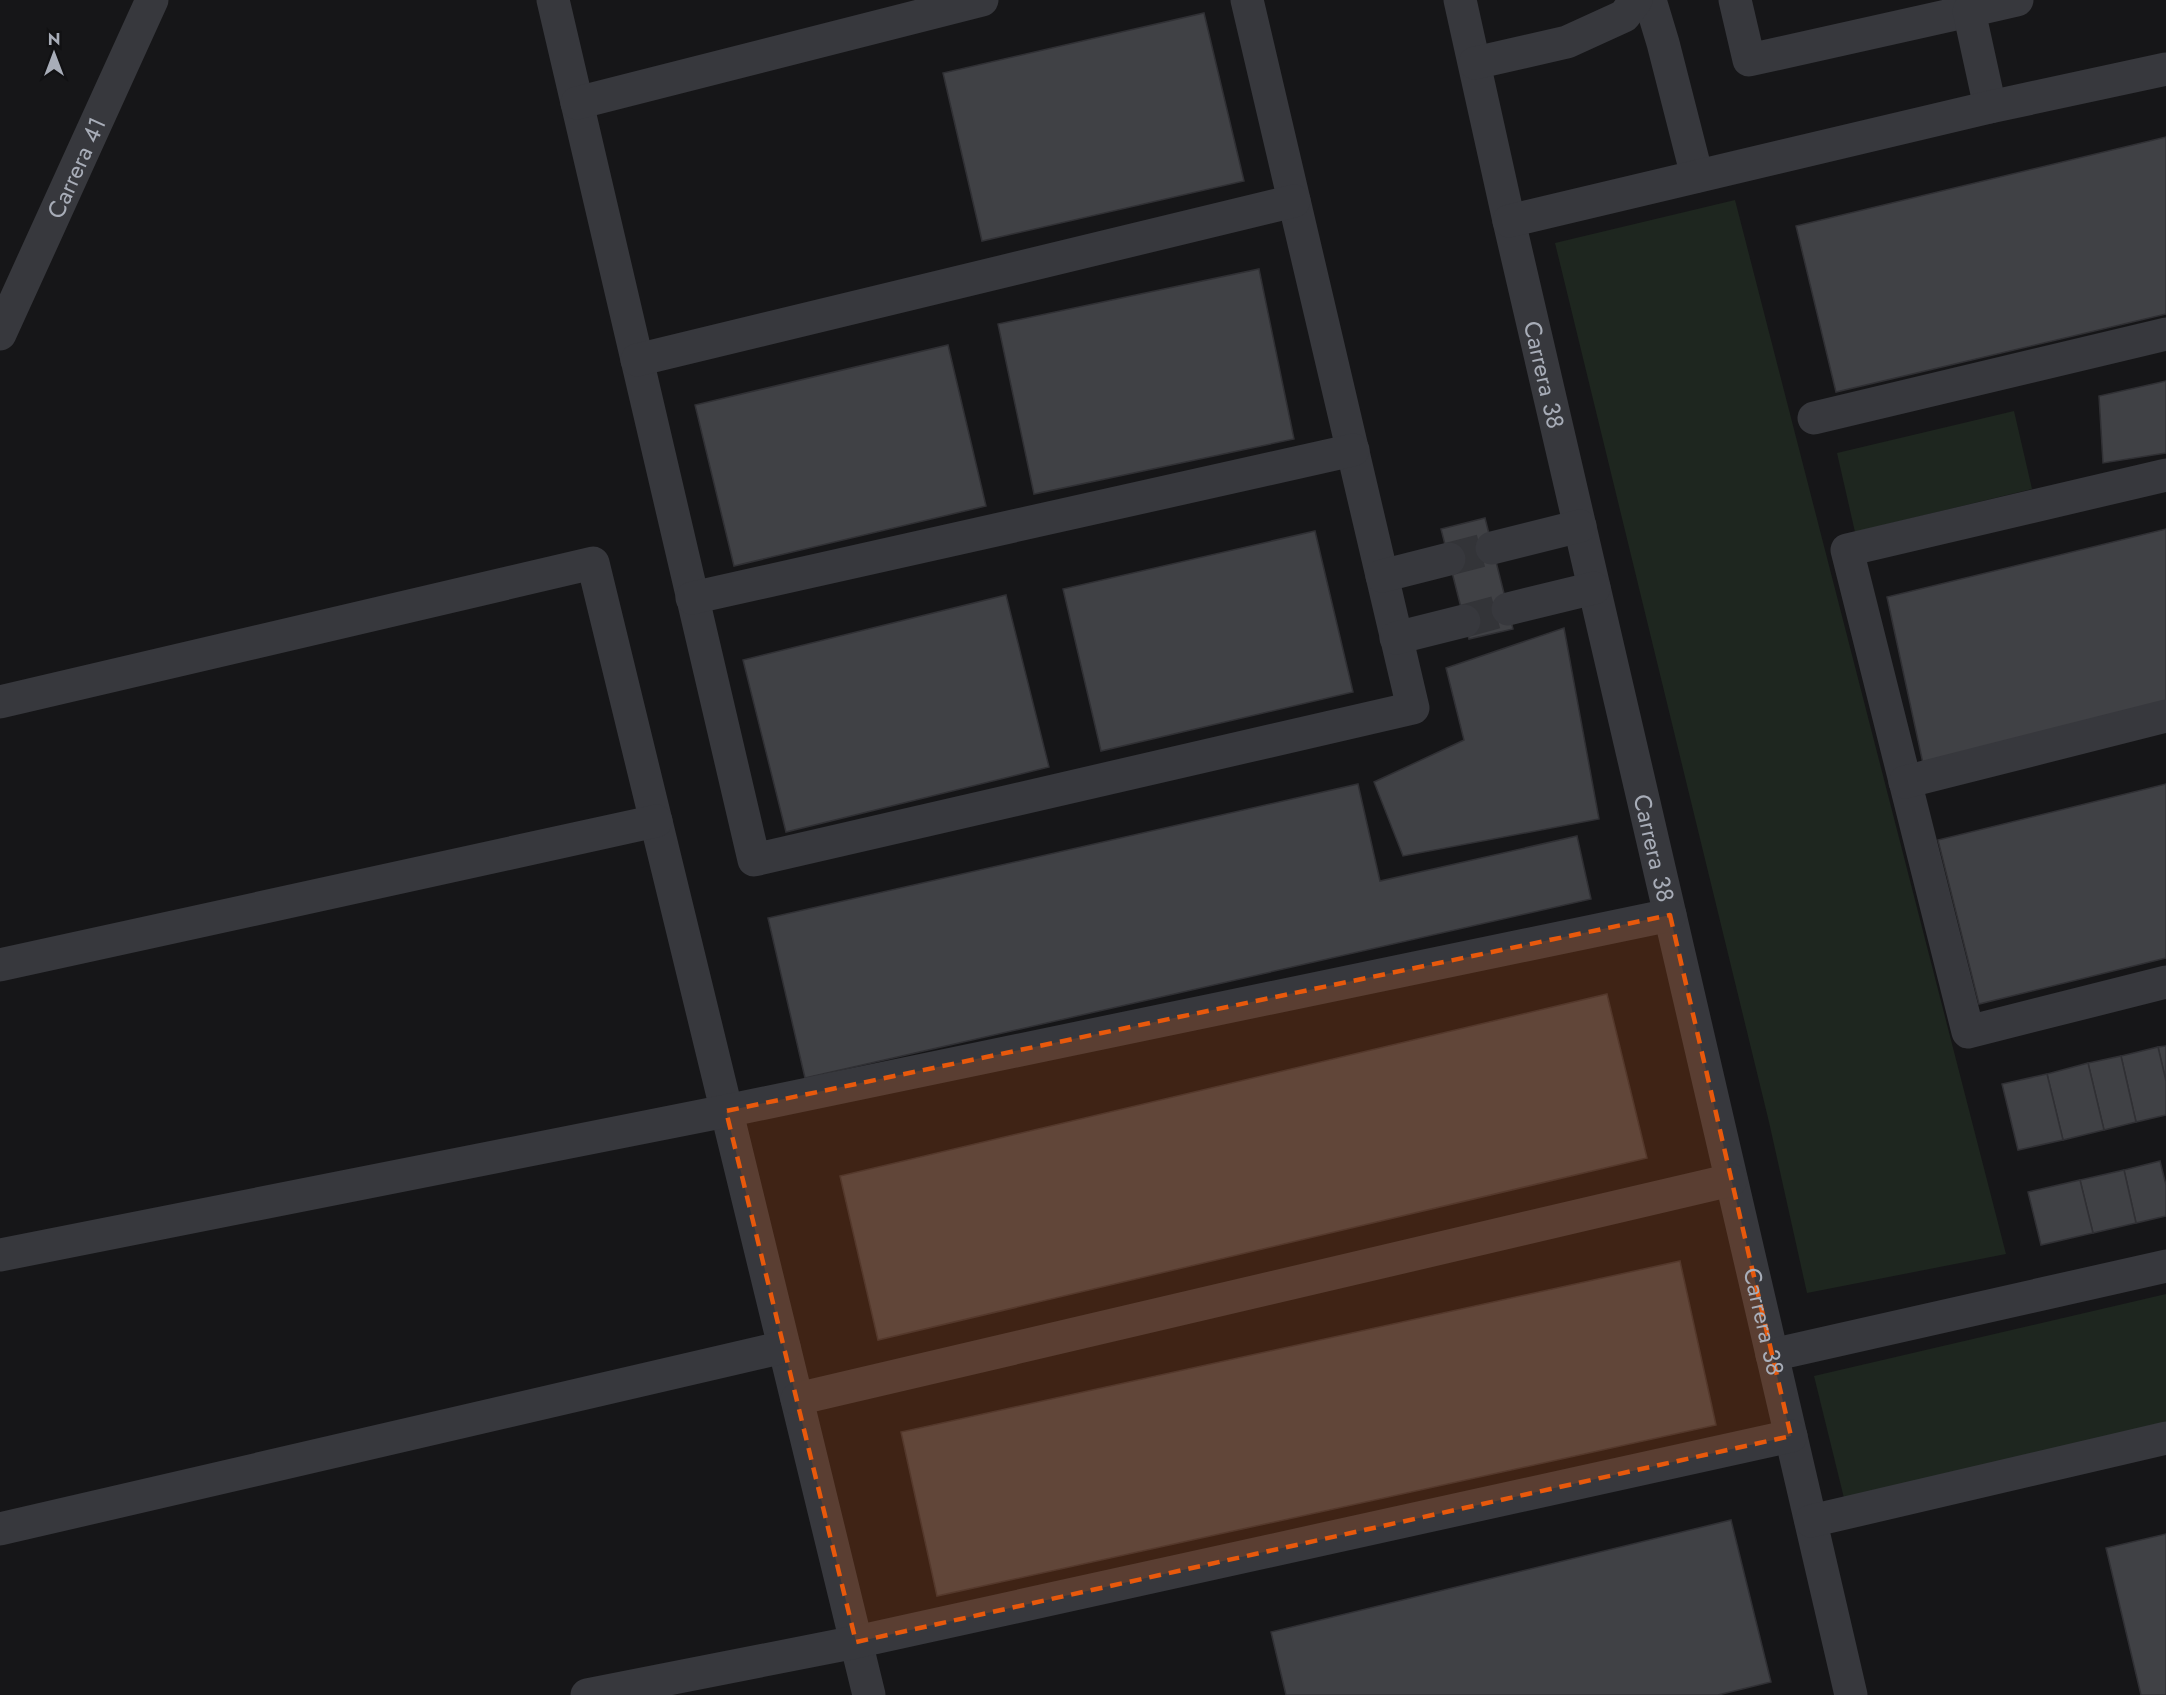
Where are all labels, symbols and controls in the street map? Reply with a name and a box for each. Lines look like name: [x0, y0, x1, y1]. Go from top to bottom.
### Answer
north arrow: [24, 24, 84, 84]
text: N: [48, 28, 60, 51]
street label: Carrera 41: [37, 111, 114, 224]
street label: Carrera 38: [1515, 317, 1574, 432]
street label: Carrera 38: [1625, 791, 1684, 905]
street label: Carrera 38: [1735, 1264, 1794, 1379]

